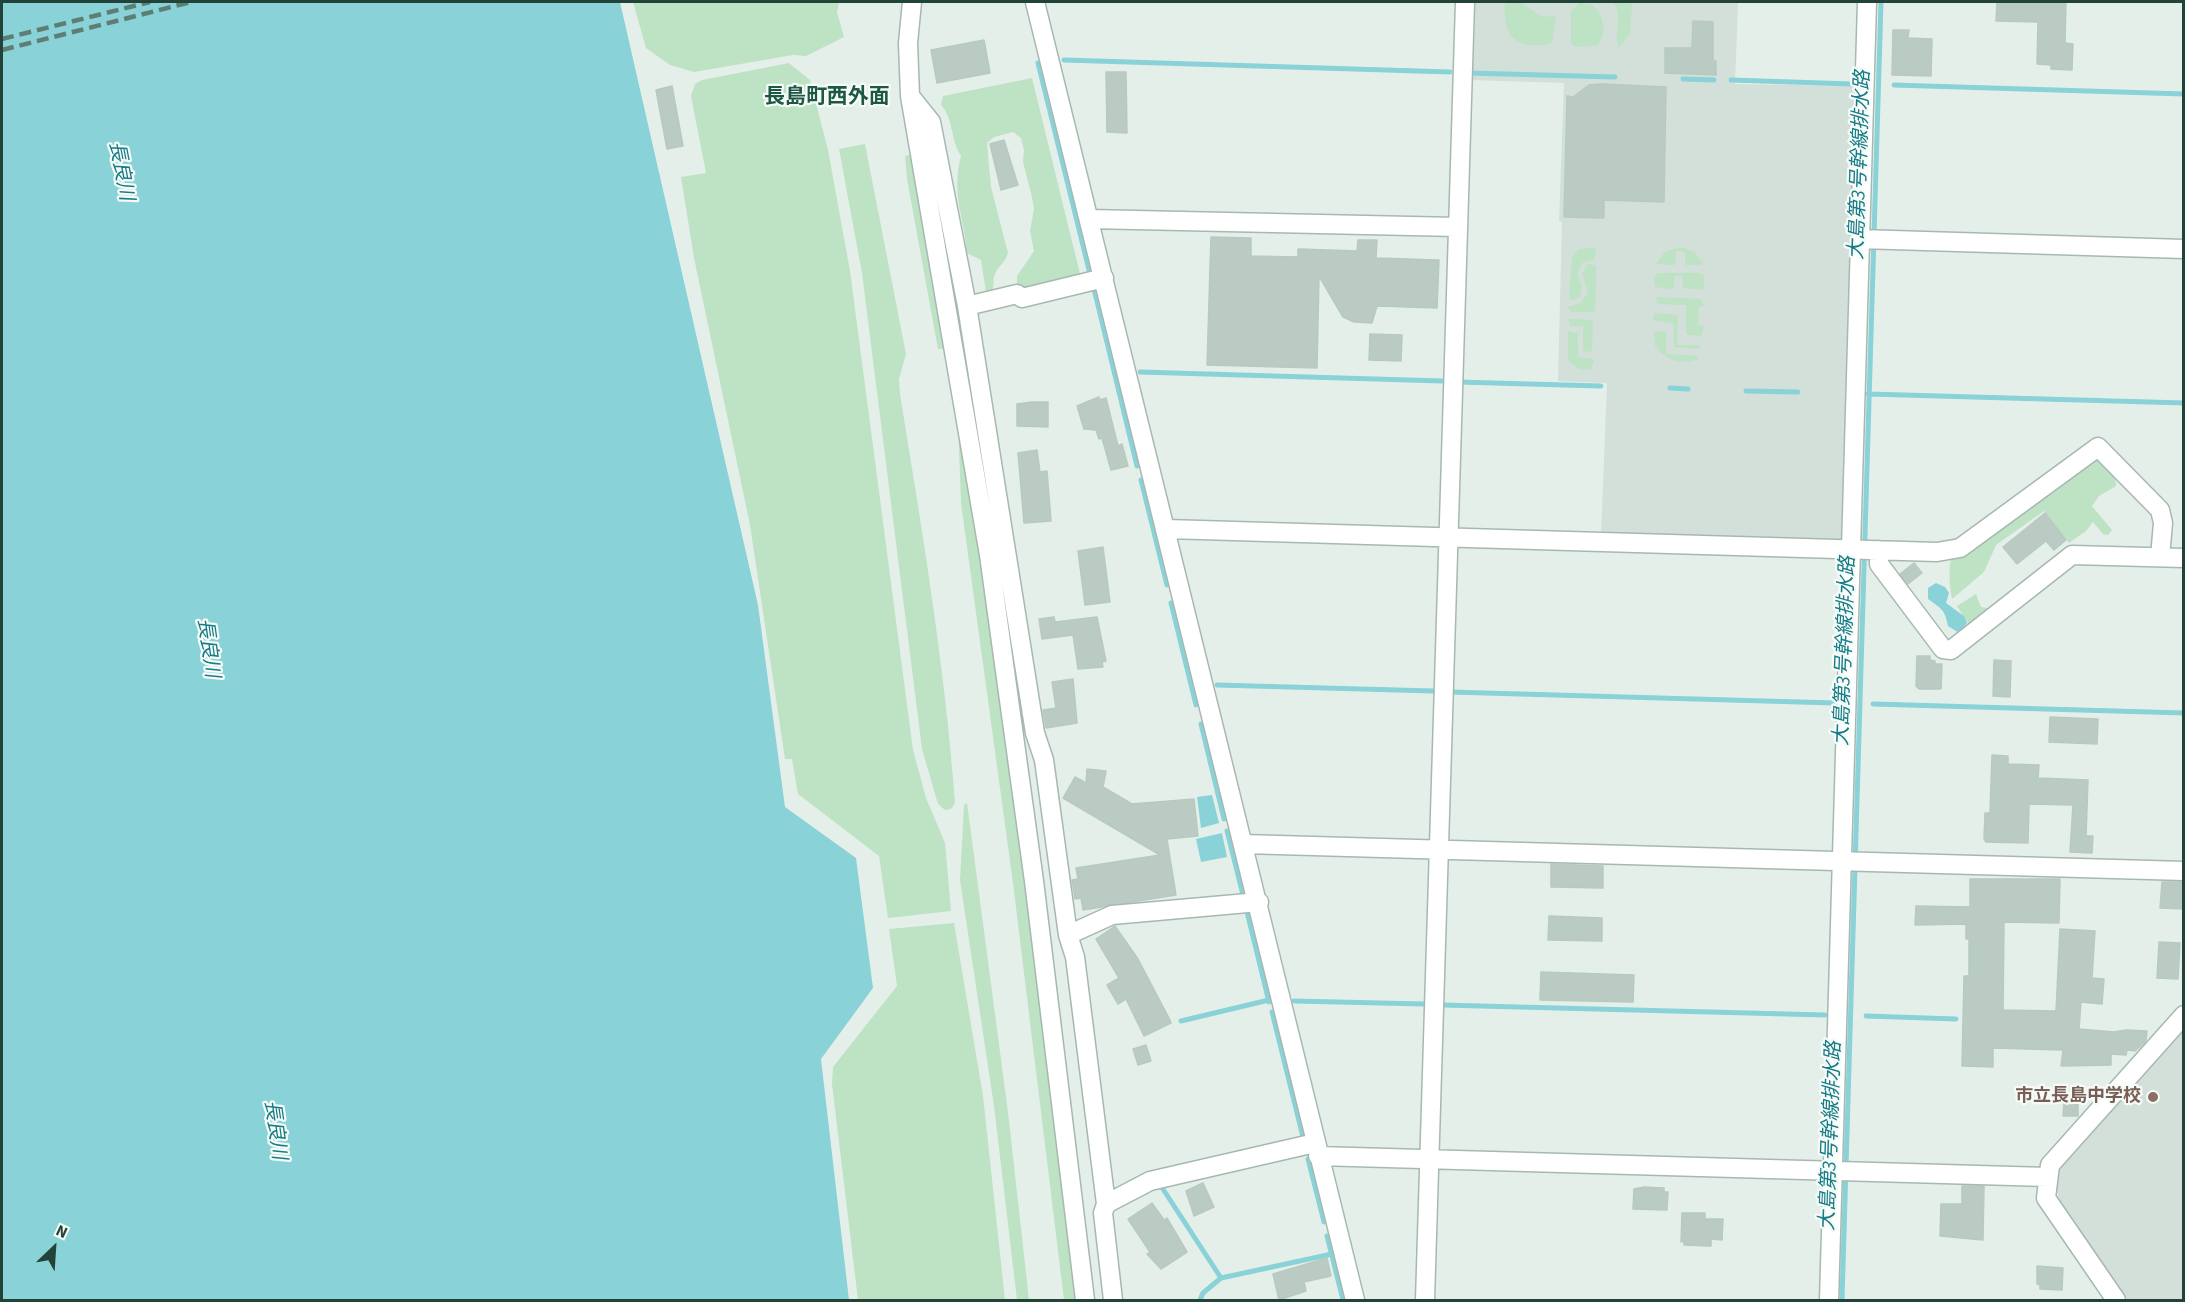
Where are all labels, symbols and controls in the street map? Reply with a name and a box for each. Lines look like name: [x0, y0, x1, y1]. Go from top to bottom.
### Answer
water label: 大島第3号幹線排水路: [1846, 70, 1876, 260]
district label: 長島町西外面: [764, 85, 890, 111]
water label: 長良川: [102, 139, 138, 203]
water label: 大島第3号幹線排水路: [1831, 556, 1861, 746]
water label: 長良川: [191, 617, 223, 679]
water label: 大島第3号幹線排水路: [1817, 1041, 1847, 1231]
place label: 市立長島中学校: [2015, 1086, 2141, 1108]
marker: 市立長島中学校: [2146, 1090, 2160, 1104]
water label: 長良川: [258, 1099, 290, 1161]
north arrow: [24, 1218, 84, 1278]
text: N: [52, 1219, 71, 1244]

